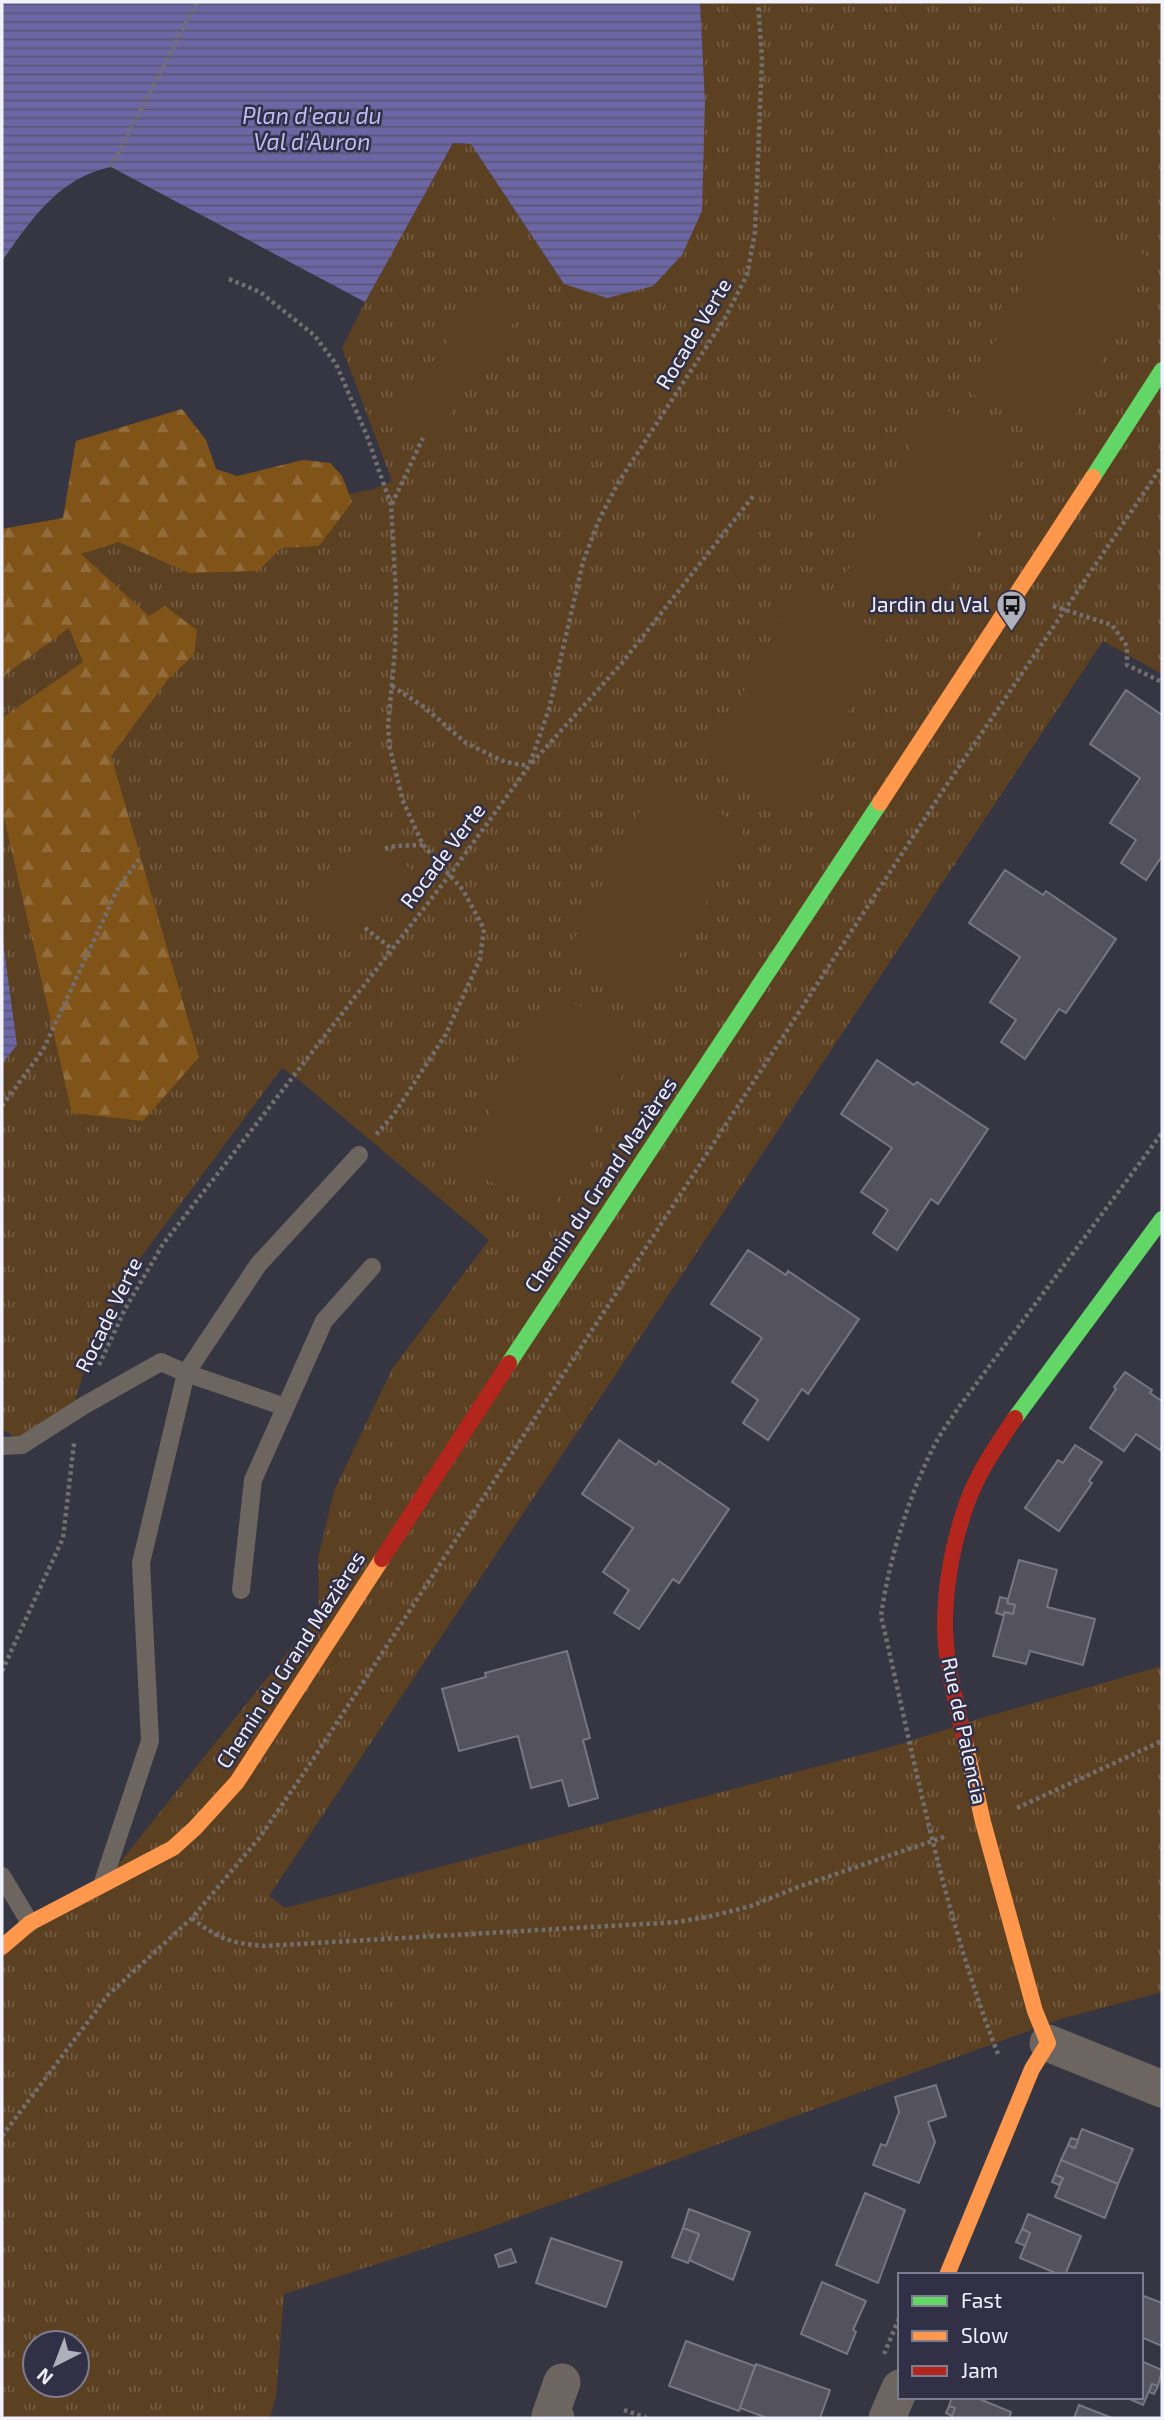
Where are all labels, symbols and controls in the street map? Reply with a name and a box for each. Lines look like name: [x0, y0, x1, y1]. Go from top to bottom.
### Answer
water label: Plan d'eau du Val d'Auron: [242, 101, 382, 155]
street label: Rocade Verte: [650, 273, 736, 393]
bus stop icon: Jardin du Val: [995, 588, 1029, 632]
place label: Jardin du Val: [870, 591, 990, 616]
street label: Rocade Verte: [394, 798, 489, 913]
street label: Chemin du Grand Mazières: [518, 1072, 681, 1296]
street label: Rocade Verte: [69, 1253, 146, 1376]
street label: Chemin du Grand Mazières: [210, 1546, 369, 1772]
street label: Rue de Palencia: [938, 1655, 993, 1806]
legend: [898, 2273, 1143, 2399]
text: Fast: [961, 2287, 1002, 2312]
text: Slow: [961, 2322, 1008, 2347]
north arrow: [21, 2329, 91, 2399]
text: Jam: [961, 2357, 998, 2382]
text: N: [31, 2364, 57, 2390]

